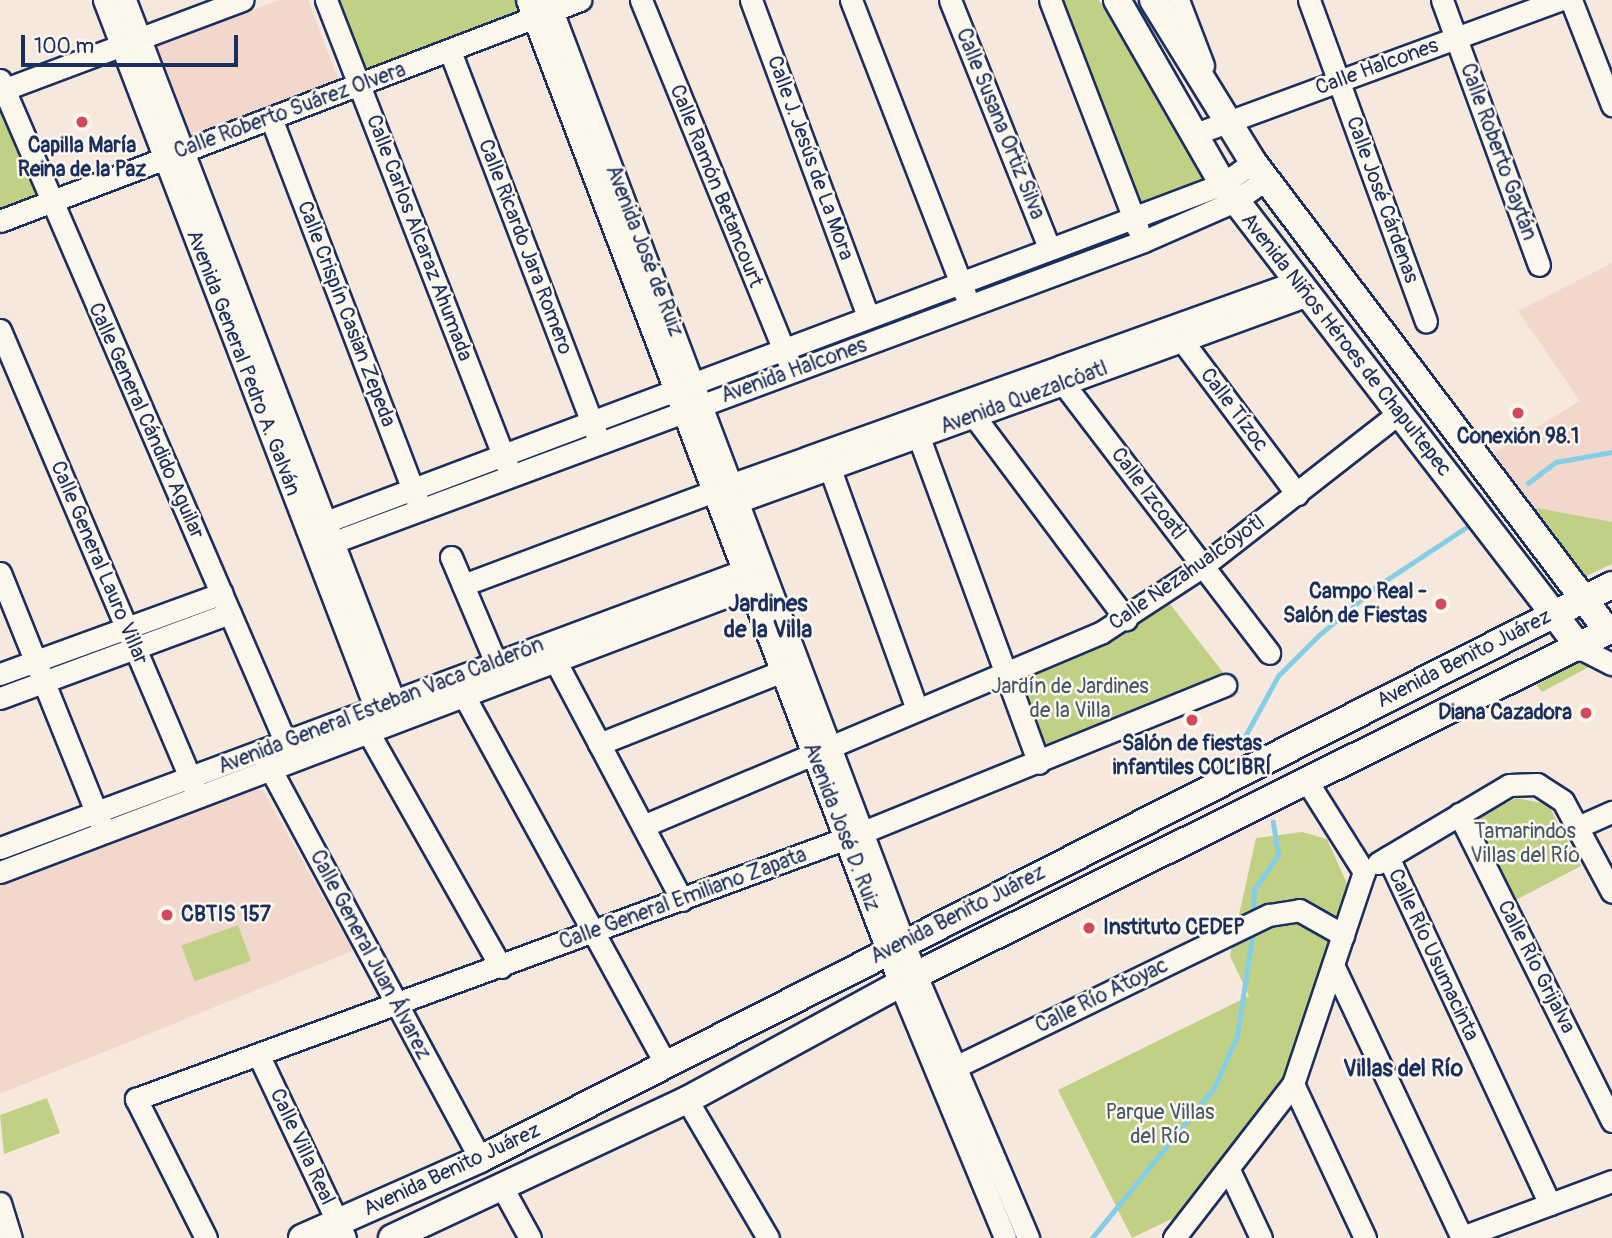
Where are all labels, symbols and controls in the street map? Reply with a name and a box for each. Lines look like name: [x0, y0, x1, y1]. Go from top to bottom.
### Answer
scale bar: [24, 21, 242, 65]
street label: Calle Susana Ortiz Silva: [950, 25, 1050, 223]
text: 100 m: [34, 33, 94, 60]
street label: Calle Halcones: [1312, 33, 1442, 101]
street label: Calle J. Jesús de La Mora: [761, 52, 859, 264]
street label: Calle Roberto Suárez Olvera: [171, 57, 409, 165]
street label: Calle Roberto Gaytán: [1454, 60, 1542, 244]
street label: Calle Ramón Betancourt: [664, 81, 768, 291]
street label: Calle Carlos Alcaraz Ahumada: [360, 111, 478, 365]
street label: Calle José Cárdenas: [1340, 113, 1424, 287]
marker: Capilla María Reina de la Paz: [74, 114, 90, 130]
place label: Capilla María Reina de la Paz: [18, 133, 146, 183]
street label: Calle Ricardo Jara Romero: [472, 136, 578, 358]
street label: Avenida José de Ruiz: [600, 162, 688, 340]
street label: Calle Crispín Casian Zepeda: [291, 198, 401, 430]
street label: Avenida Niños Héroes de Chapultepec: [1235, 208, 1457, 482]
street label: Avenida General Pedro A. Galván: [181, 227, 305, 499]
street label: Calle General Cándido Aguilar: [82, 299, 210, 543]
street label: Avenida Halcones: [718, 333, 870, 409]
street label: Avenida Quezalcóatl: [937, 356, 1111, 440]
street label: Calle Tízoc: [1194, 363, 1274, 457]
marker: Conexión 98.1: [1510, 405, 1526, 421]
place label: Conexión 98.1: [1457, 424, 1579, 450]
street label: Calle Izcoatl: [1105, 443, 1191, 545]
street label: Calle General Lauro Villar: [45, 457, 153, 669]
street label: Calle Nezahualcóyotl: [1104, 510, 1270, 636]
place label: Campo Real - Salón de Fiestas: [1283, 579, 1427, 629]
district label: Jardines de la Villa: [724, 590, 812, 644]
marker: Campo Real - Salón de Fiestas: [1433, 596, 1449, 612]
street label: Avenida Benito Juárez: [1373, 604, 1555, 714]
street label: Avenida General Esteban Vaca Calderón: [215, 632, 547, 780]
park label: Jardín de Jardines de la Villa: [991, 674, 1149, 724]
place label: Diana Cazadora: [1438, 700, 1572, 726]
marker: Diana Cazadora: [1578, 705, 1594, 721]
marker: Salón de fiestas infantiles COLIBRÍ: [1184, 712, 1200, 728]
place label: Salón de fiestas infantiles COLIBRÍ: [1113, 731, 1271, 781]
street label: Avenida José D. Ruiz: [797, 739, 885, 915]
park label: Tamarindos Villas del Río: [1470, 819, 1580, 869]
street label: Calle General Emiliano Zapata: [556, 842, 810, 956]
street label: Calle General Juan Álvarez: [304, 846, 436, 1064]
street label: Avenida Benito Juárez: [867, 860, 1049, 970]
street label: Calle Río Usumacinta: [1382, 865, 1484, 1045]
street label: Calle Río Grijalva: [1492, 896, 1580, 1038]
place label: CBTIS 157: [181, 902, 271, 928]
marker: CBTIS 157: [159, 907, 175, 923]
place label: Instituto CEDEP: [1103, 915, 1245, 941]
marker: Instituto CEDEP: [1081, 920, 1097, 936]
street label: Calle Río Atoyac: [1032, 953, 1172, 1039]
district label: Villas del Río: [1343, 1055, 1463, 1083]
street label: Calle Villa Real: [264, 1085, 340, 1209]
park label: Parque Villas del Río: [1106, 1100, 1214, 1150]
street label: Avenida Benito Juárez: [359, 1118, 545, 1222]

